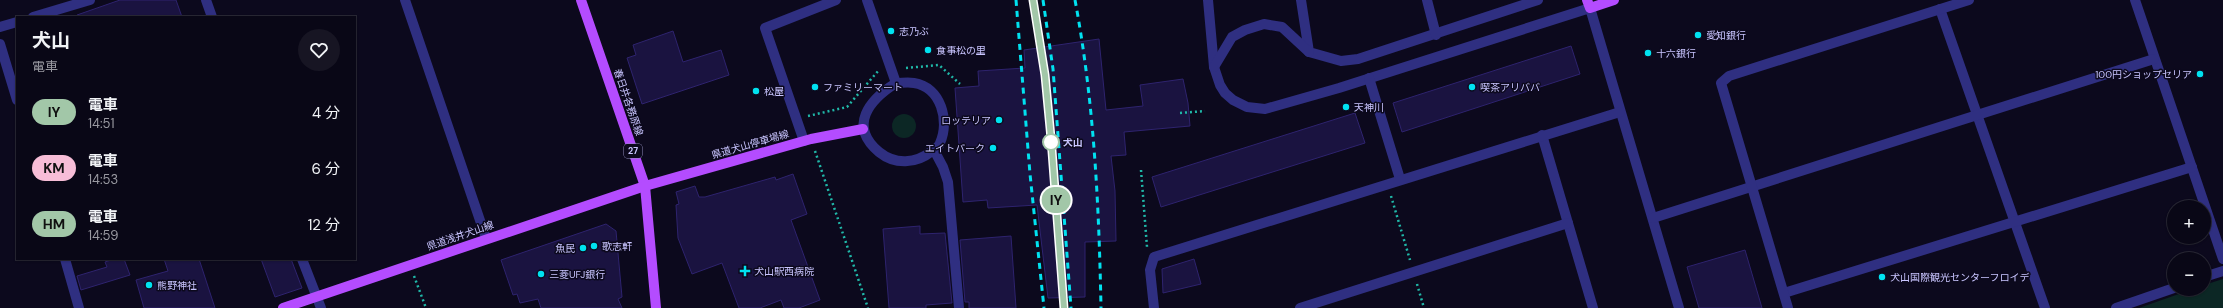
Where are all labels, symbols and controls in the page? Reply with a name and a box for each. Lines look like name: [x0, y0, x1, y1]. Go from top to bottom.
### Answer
place label: 志乃ぶ: [899, 25, 929, 38]
marker: 志乃ぶ: [886, 26, 896, 36]
text: 犬山: [32, 28, 70, 53]
button: heart: [298, 29, 340, 71]
place label: 愛知銀行: [1706, 29, 1746, 42]
marker: 愛知銀行: [1693, 30, 1703, 40]
place label: 食事松の里: [936, 44, 986, 57]
marker: 食事松の里: [923, 45, 933, 55]
place label: 十六銀行: [1656, 47, 1696, 60]
marker: 十六銀行: [1643, 48, 1653, 58]
text: 電車: [32, 58, 58, 75]
street label: 春日井各務原線: [611, 67, 646, 137]
place label: 100円ショップセリア: [2095, 68, 2192, 81]
marker: 100円ショップセリア: [2195, 69, 2205, 79]
place label: ファミリーマート: [823, 81, 903, 94]
place label: 喫茶アリババ: [1480, 81, 1540, 94]
marker: ファミリーマート: [810, 82, 820, 92]
marker: 喫茶アリババ: [1467, 82, 1477, 92]
place label: 松屋: [764, 85, 784, 98]
marker: 松屋: [751, 86, 761, 96]
text: 電車: [88, 95, 118, 115]
place label: 天神川: [1354, 101, 1384, 114]
marker: 天神川: [1341, 102, 1351, 112]
text: IY: [48, 103, 60, 121]
text: 4 分: [312, 103, 340, 123]
place label: ロッテリア: [941, 114, 991, 127]
text: 14:51: [88, 115, 115, 132]
marker: ロッテリア: [994, 115, 1004, 125]
street label: 県道犬山停車場線: [710, 127, 790, 162]
marker: 犬山: [1042, 133, 1060, 151]
place label: 犬山: [1063, 136, 1083, 149]
place label: エイトパーク: [925, 142, 985, 155]
marker: エイトパーク: [988, 143, 998, 153]
road number: 27: [624, 144, 642, 158]
text: 電車: [88, 151, 118, 171]
text: KM: [43, 159, 65, 177]
text: 6 分: [312, 159, 340, 179]
text: 14:53: [88, 171, 118, 188]
line badge: IY: [1038, 187, 1074, 213]
text: IY: [1050, 191, 1062, 209]
map controls: [2167, 200, 2211, 296]
button: +: [2167, 200, 2211, 244]
text: 電車: [88, 207, 118, 227]
text: HM: [43, 215, 65, 233]
text: 12 分: [308, 215, 340, 235]
street label: 県道浅井犬山線: [425, 218, 495, 253]
text: 14:59: [88, 227, 118, 244]
place label: 歌志軒: [602, 240, 632, 253]
marker: 歌志軒: [589, 241, 599, 251]
place label: 魚民: [555, 242, 575, 255]
marker: 魚民: [578, 243, 588, 253]
button: −: [2167, 252, 2211, 296]
marker: 犬山駅西病院: [739, 265, 751, 277]
place label: 犬山駅西病院: [754, 265, 814, 278]
place label: 三菱UFJ銀行: [549, 268, 605, 281]
marker: 三菱UFJ銀行: [536, 269, 546, 279]
place label: 犬山国際観光センターフロイデ: [1890, 271, 2029, 284]
marker: 犬山国際観光センターフロイデ: [1877, 272, 1887, 282]
place label: 熊野神社: [157, 279, 197, 292]
marker: 熊野神社: [144, 280, 154, 290]

